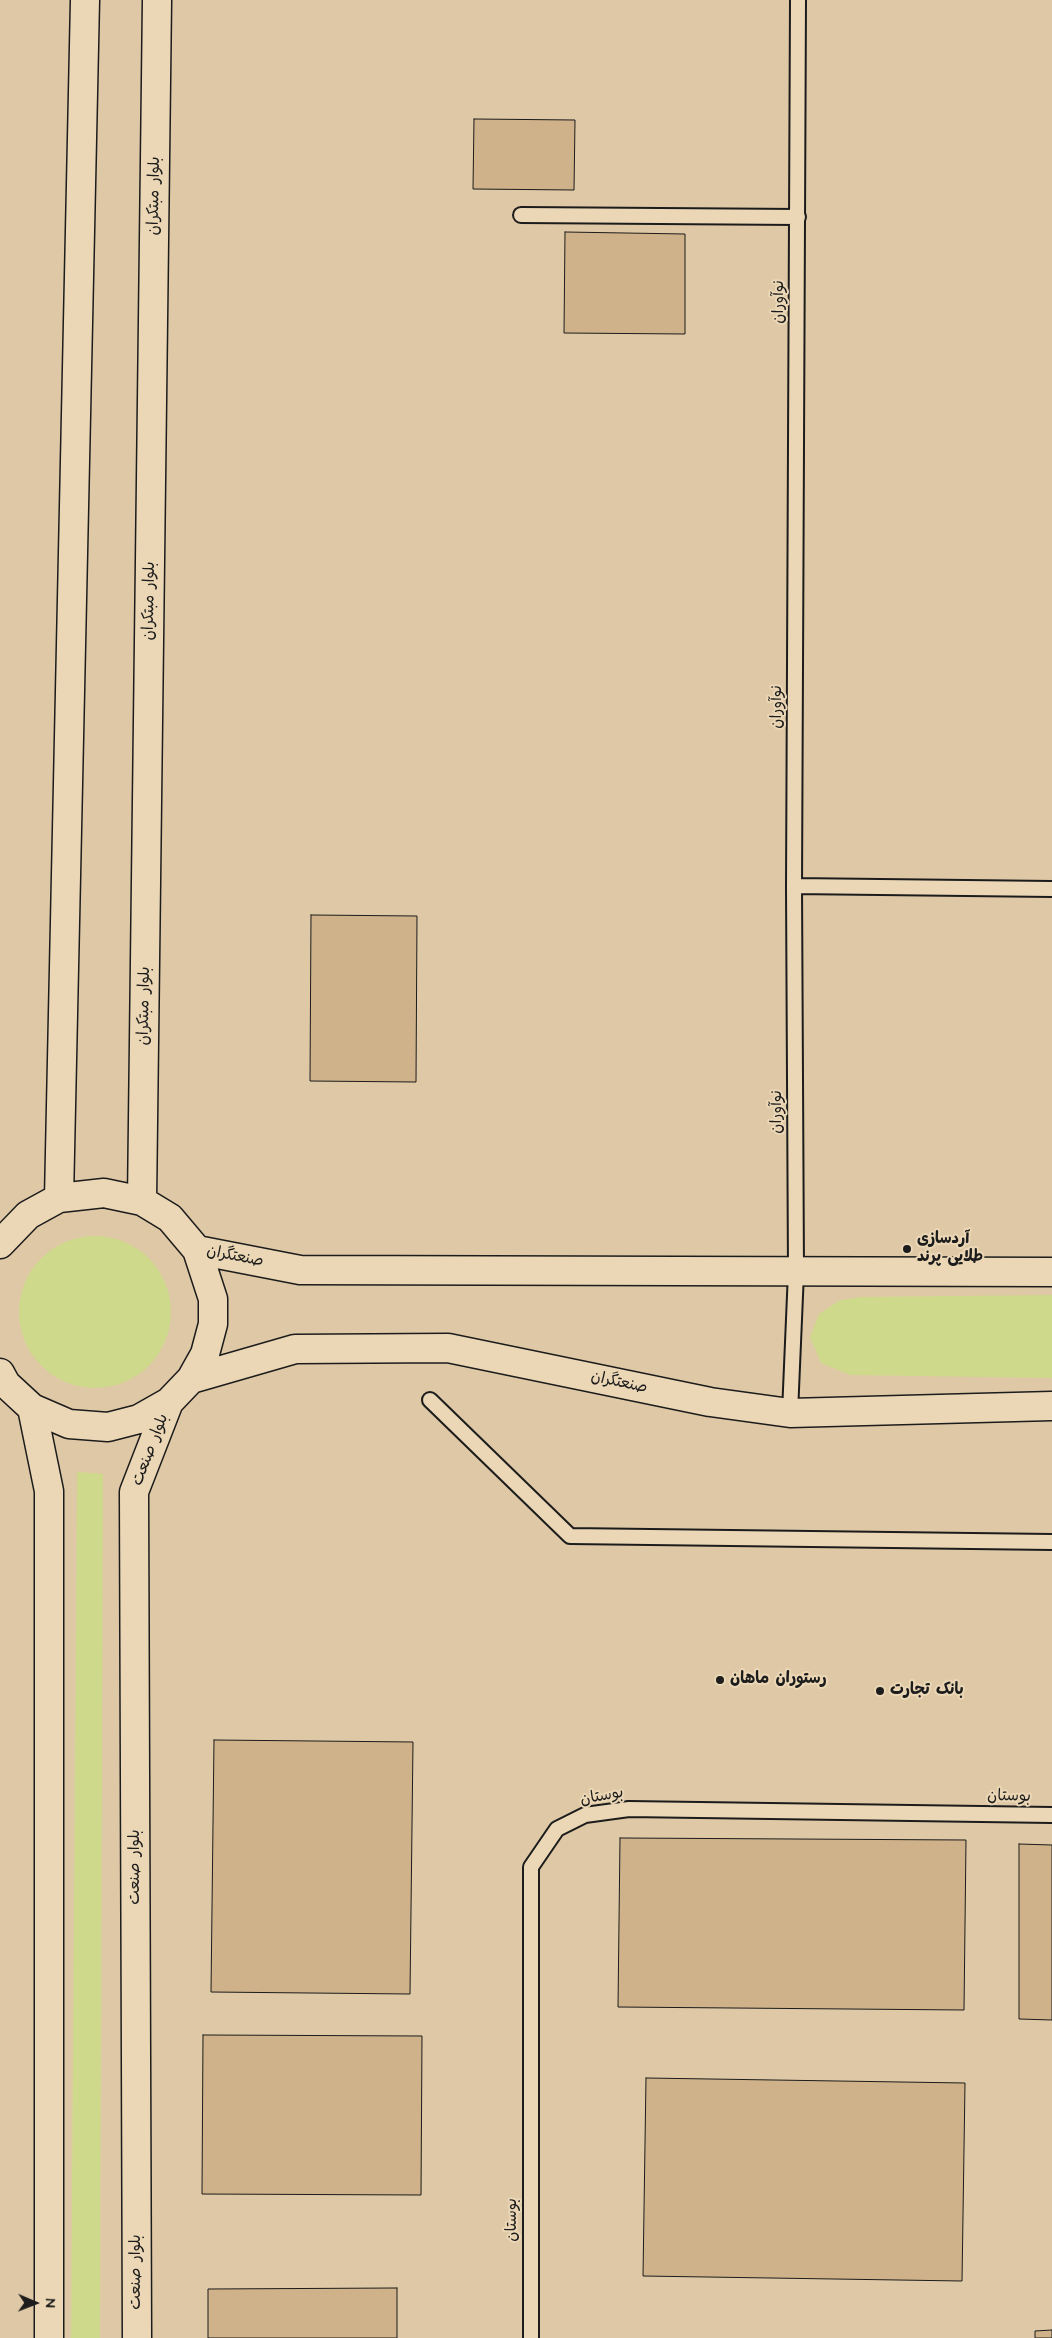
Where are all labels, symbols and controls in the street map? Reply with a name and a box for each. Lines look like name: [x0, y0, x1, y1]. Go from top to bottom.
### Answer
street label: بلوار مبتکران: [145, 156, 165, 236]
street label: نوآوران: [770, 280, 790, 324]
street label: بلوار مبتکران: [140, 561, 160, 641]
street label: نوآوران: [768, 685, 788, 729]
street label: بلوار مبتکران: [135, 966, 155, 1046]
street label: نوآوران: [768, 1090, 788, 1134]
place label: آردسازی طلایی پرند: [917, 1230, 983, 1268]
street label: صنعتگران: [205, 1242, 265, 1272]
marker: آردسازی طلایی پرند: [901, 1243, 913, 1255]
street label: صنعتگران: [589, 1368, 649, 1398]
street label: بلوار صنعت: [129, 1411, 173, 1489]
place label: رستوران ماهان: [730, 1670, 827, 1690]
marker: رستوران ماهان: [714, 1674, 726, 1686]
place label: بانک تجارت: [890, 1681, 963, 1701]
marker: بانک تجارت: [874, 1685, 886, 1697]
street label: بوستان: [579, 1784, 625, 1810]
street label: بوستان: [987, 1787, 1031, 1807]
street label: بلوار صنعت: [126, 1829, 146, 1905]
street label: بوستان: [503, 2198, 523, 2242]
street label: بلوار صنعت: [127, 2234, 147, 2310]
north arrow: [10, 2278, 60, 2328]
text: N: [40, 2299, 60, 2308]

